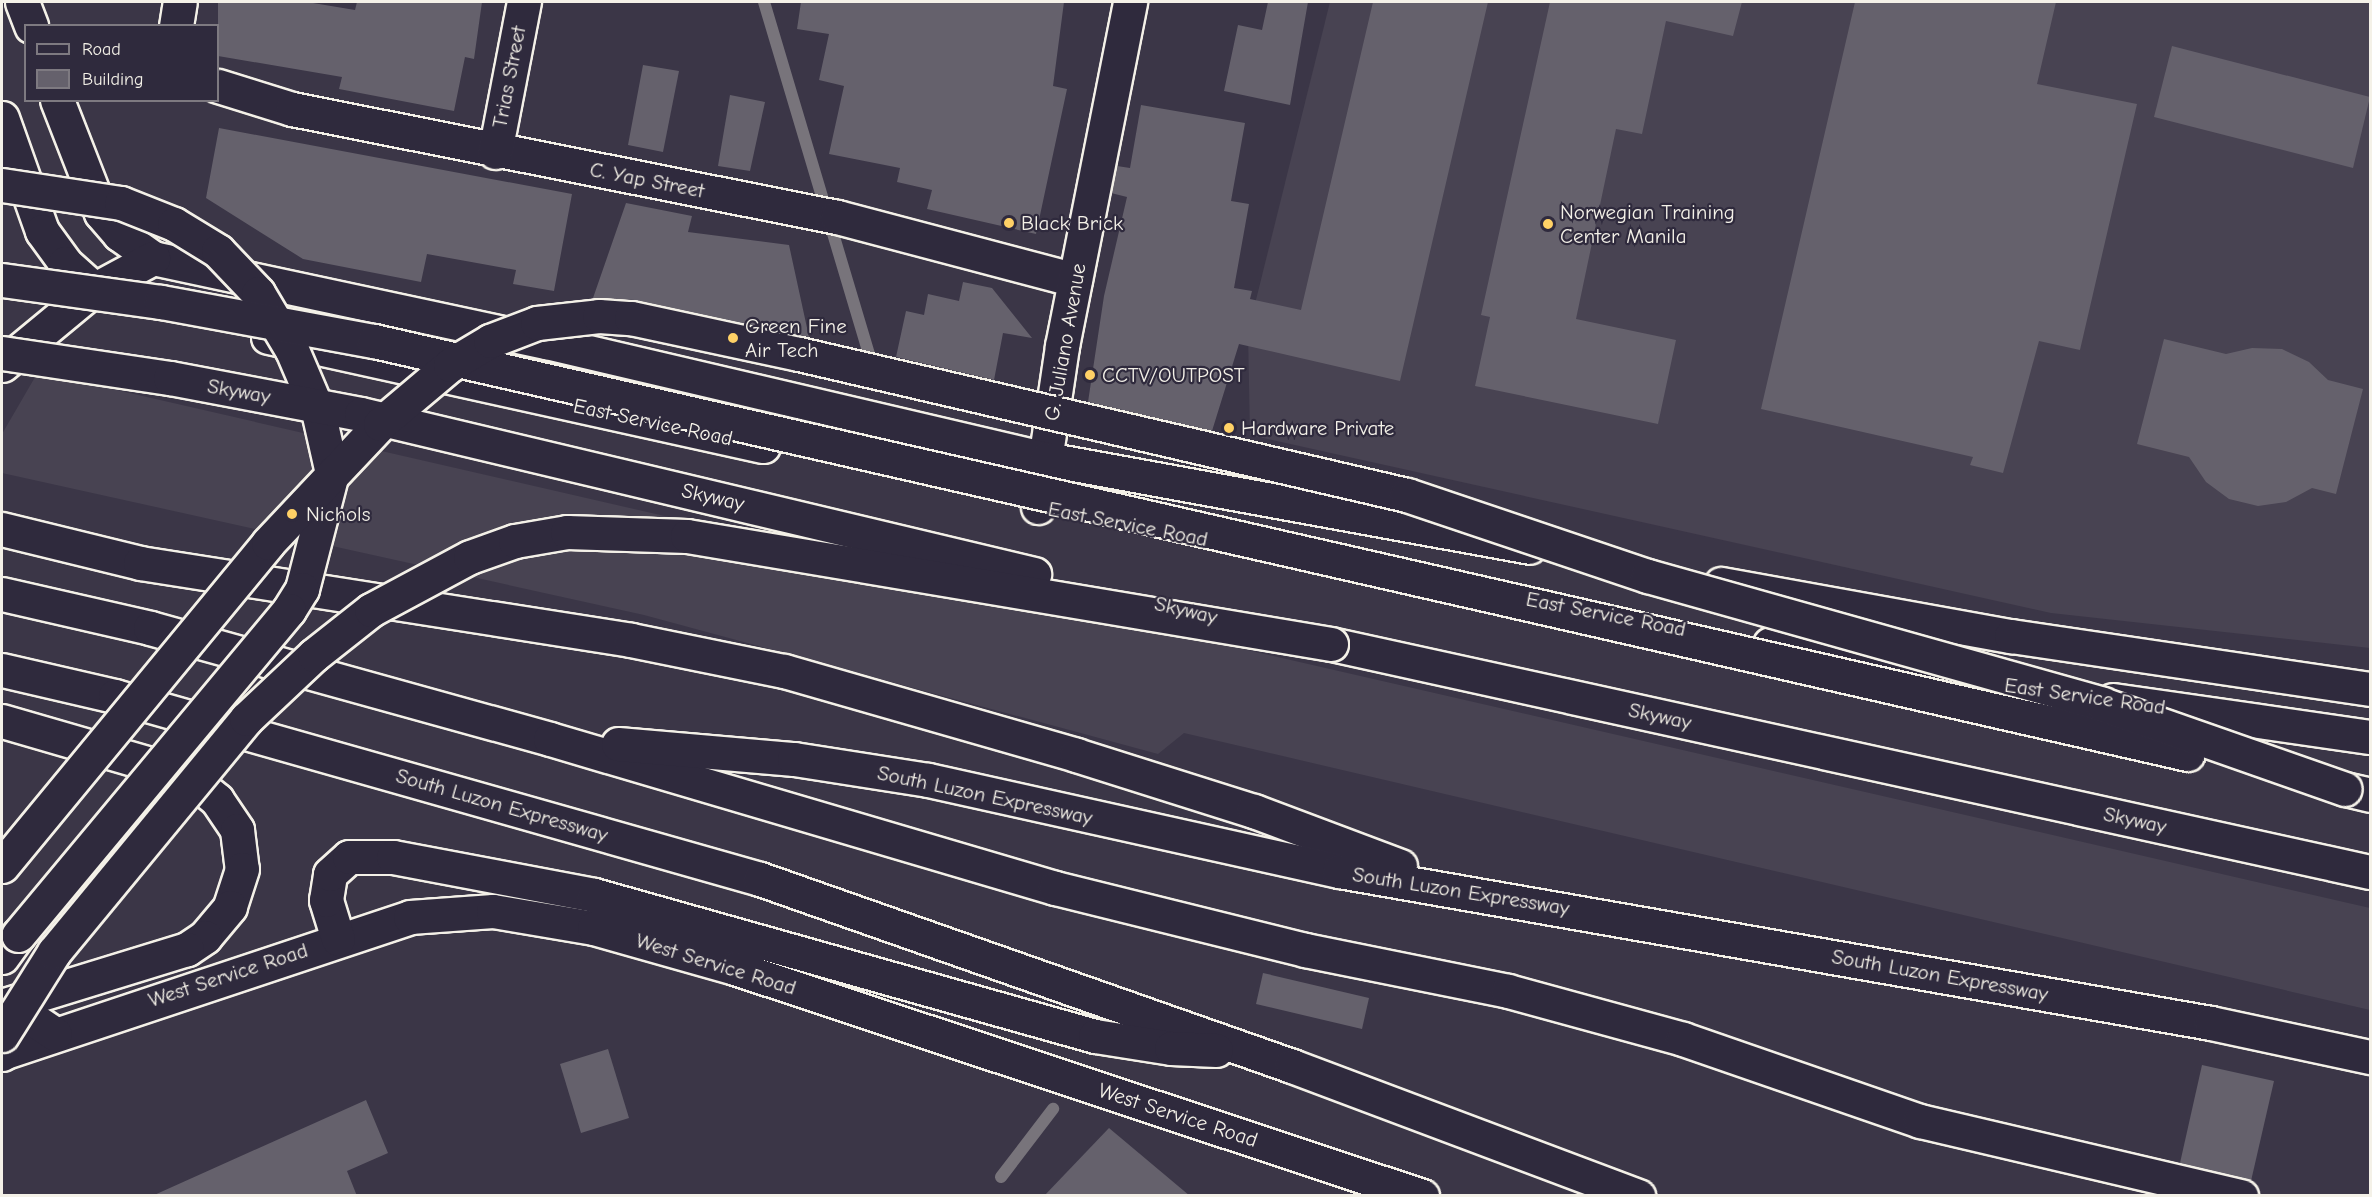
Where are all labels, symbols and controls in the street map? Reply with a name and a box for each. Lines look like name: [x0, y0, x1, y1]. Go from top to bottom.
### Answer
legend: [24, 24, 219, 102]
street label: Trias Street: [487, 24, 531, 130]
text: Road: [82, 39, 121, 60]
text: Building: [82, 69, 144, 90]
street label: C. Yap Street: [588, 157, 706, 203]
place label: Norwegian Training Center Manila: [1560, 199, 1735, 249]
place label: Black Brick: [1021, 210, 1123, 236]
marker: Black Brick: [1002, 216, 1016, 230]
marker: Norwegian Training Center Manila: [1541, 217, 1555, 231]
street label: G. Juliano Avenue: [1039, 261, 1091, 423]
place label: Green Fine Air Tech: [745, 313, 847, 363]
marker: Green Fine Air Tech: [726, 331, 740, 345]
place label: CCTV/OUTPOST: [1102, 362, 1245, 388]
marker: CCTV/OUTPOST: [1083, 368, 1097, 382]
street label: Skyway: [206, 373, 272, 409]
street label: East Service Road: [571, 393, 735, 451]
place label: Hardware Private: [1241, 415, 1394, 441]
marker: Hardware Private: [1222, 421, 1236, 435]
street label: Skyway: [679, 478, 747, 516]
street label: East Service Road: [1046, 496, 1210, 552]
place label: Nichols: [306, 501, 370, 527]
marker: Nichols: [283, 505, 301, 523]
street label: East Service Road: [1524, 586, 1688, 642]
street label: Skyway: [1152, 591, 1220, 629]
street label: East Service Road: [2003, 672, 2167, 720]
street label: Skyway: [1626, 697, 1694, 735]
street label: South Luzon Expressway: [875, 760, 1095, 830]
street label: South Luzon Expressway: [393, 763, 611, 847]
street label: Skyway: [2101, 801, 2169, 839]
street label: South Luzon Expressway: [1351, 861, 1571, 921]
street label: West Service Road: [633, 928, 799, 1000]
street label: West Service Road: [145, 937, 311, 1013]
street label: South Luzon Expressway: [1830, 944, 2050, 1006]
street label: West Service Road: [1095, 1077, 1261, 1153]

